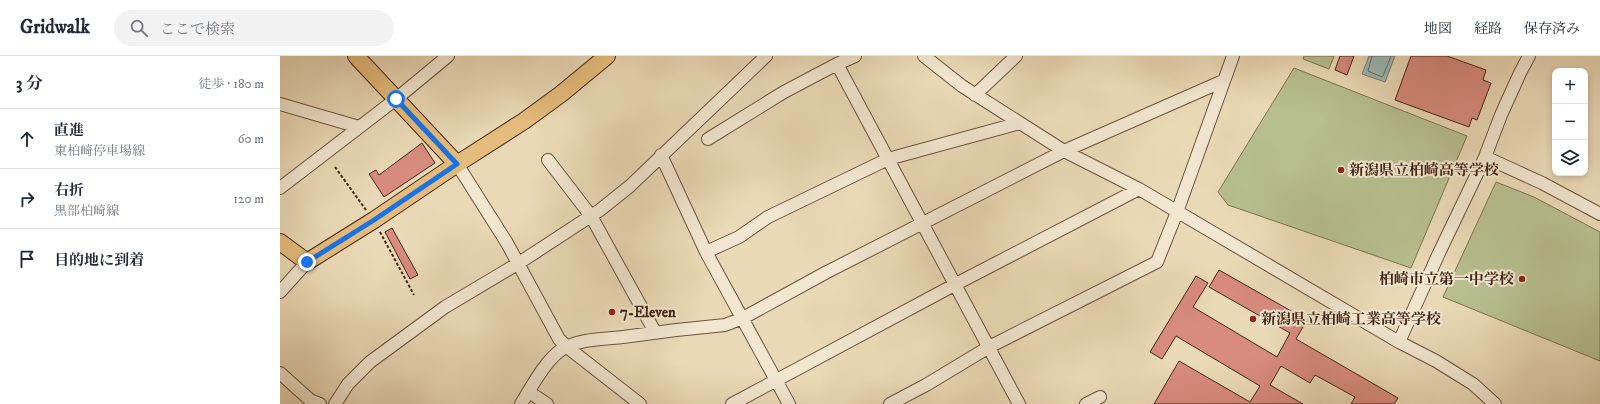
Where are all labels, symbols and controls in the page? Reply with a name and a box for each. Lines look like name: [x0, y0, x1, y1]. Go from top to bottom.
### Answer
search box: [114, 10, 394, 46]
text: Gridwalk: [20, 16, 90, 39]
icon: search: [128, 17, 150, 39]
text: ここで検索: [160, 20, 235, 39]
text: 地図: [1424, 20, 1452, 38]
text: 経路: [1474, 20, 1502, 38]
text: 保存済み: [1524, 20, 1580, 38]
map controls: [1552, 68, 1588, 176]
button: +: [1552, 68, 1588, 104]
text: 3 分: [16, 73, 43, 95]
text: 徒歩 · 180 m: [198, 76, 264, 92]
route start: [387, 90, 405, 108]
button: −: [1552, 104, 1588, 140]
text: 直進: [54, 121, 84, 140]
icon: ahead: [16, 128, 38, 150]
text: 60 m: [238, 131, 264, 147]
button: layers: [1552, 140, 1588, 176]
text: 東柏崎停車場線: [54, 143, 145, 159]
place label: 新潟県立柏崎高等学校: [1349, 161, 1499, 180]
marker: 新潟県立柏崎高等学校: [1336, 165, 1346, 175]
text: 右折: [54, 181, 84, 200]
icon: right: [16, 188, 38, 210]
text: 120 m: [233, 191, 264, 207]
text: 黒部柏崎線: [54, 203, 119, 219]
icon: arrive: [16, 248, 38, 270]
text: 目的地に到着: [54, 251, 144, 270]
route end: [298, 253, 316, 271]
place label: 柏崎市立第一中学校: [1379, 270, 1514, 289]
marker: 柏崎市立第一中学校: [1517, 274, 1527, 284]
place label: 7-Eleven: [620, 303, 676, 322]
marker: 7-Eleven: [607, 307, 617, 317]
place label: 新潟県立柏崎工業高等学校: [1261, 310, 1441, 329]
marker: 新潟県立柏崎工業高等学校: [1248, 314, 1258, 324]

